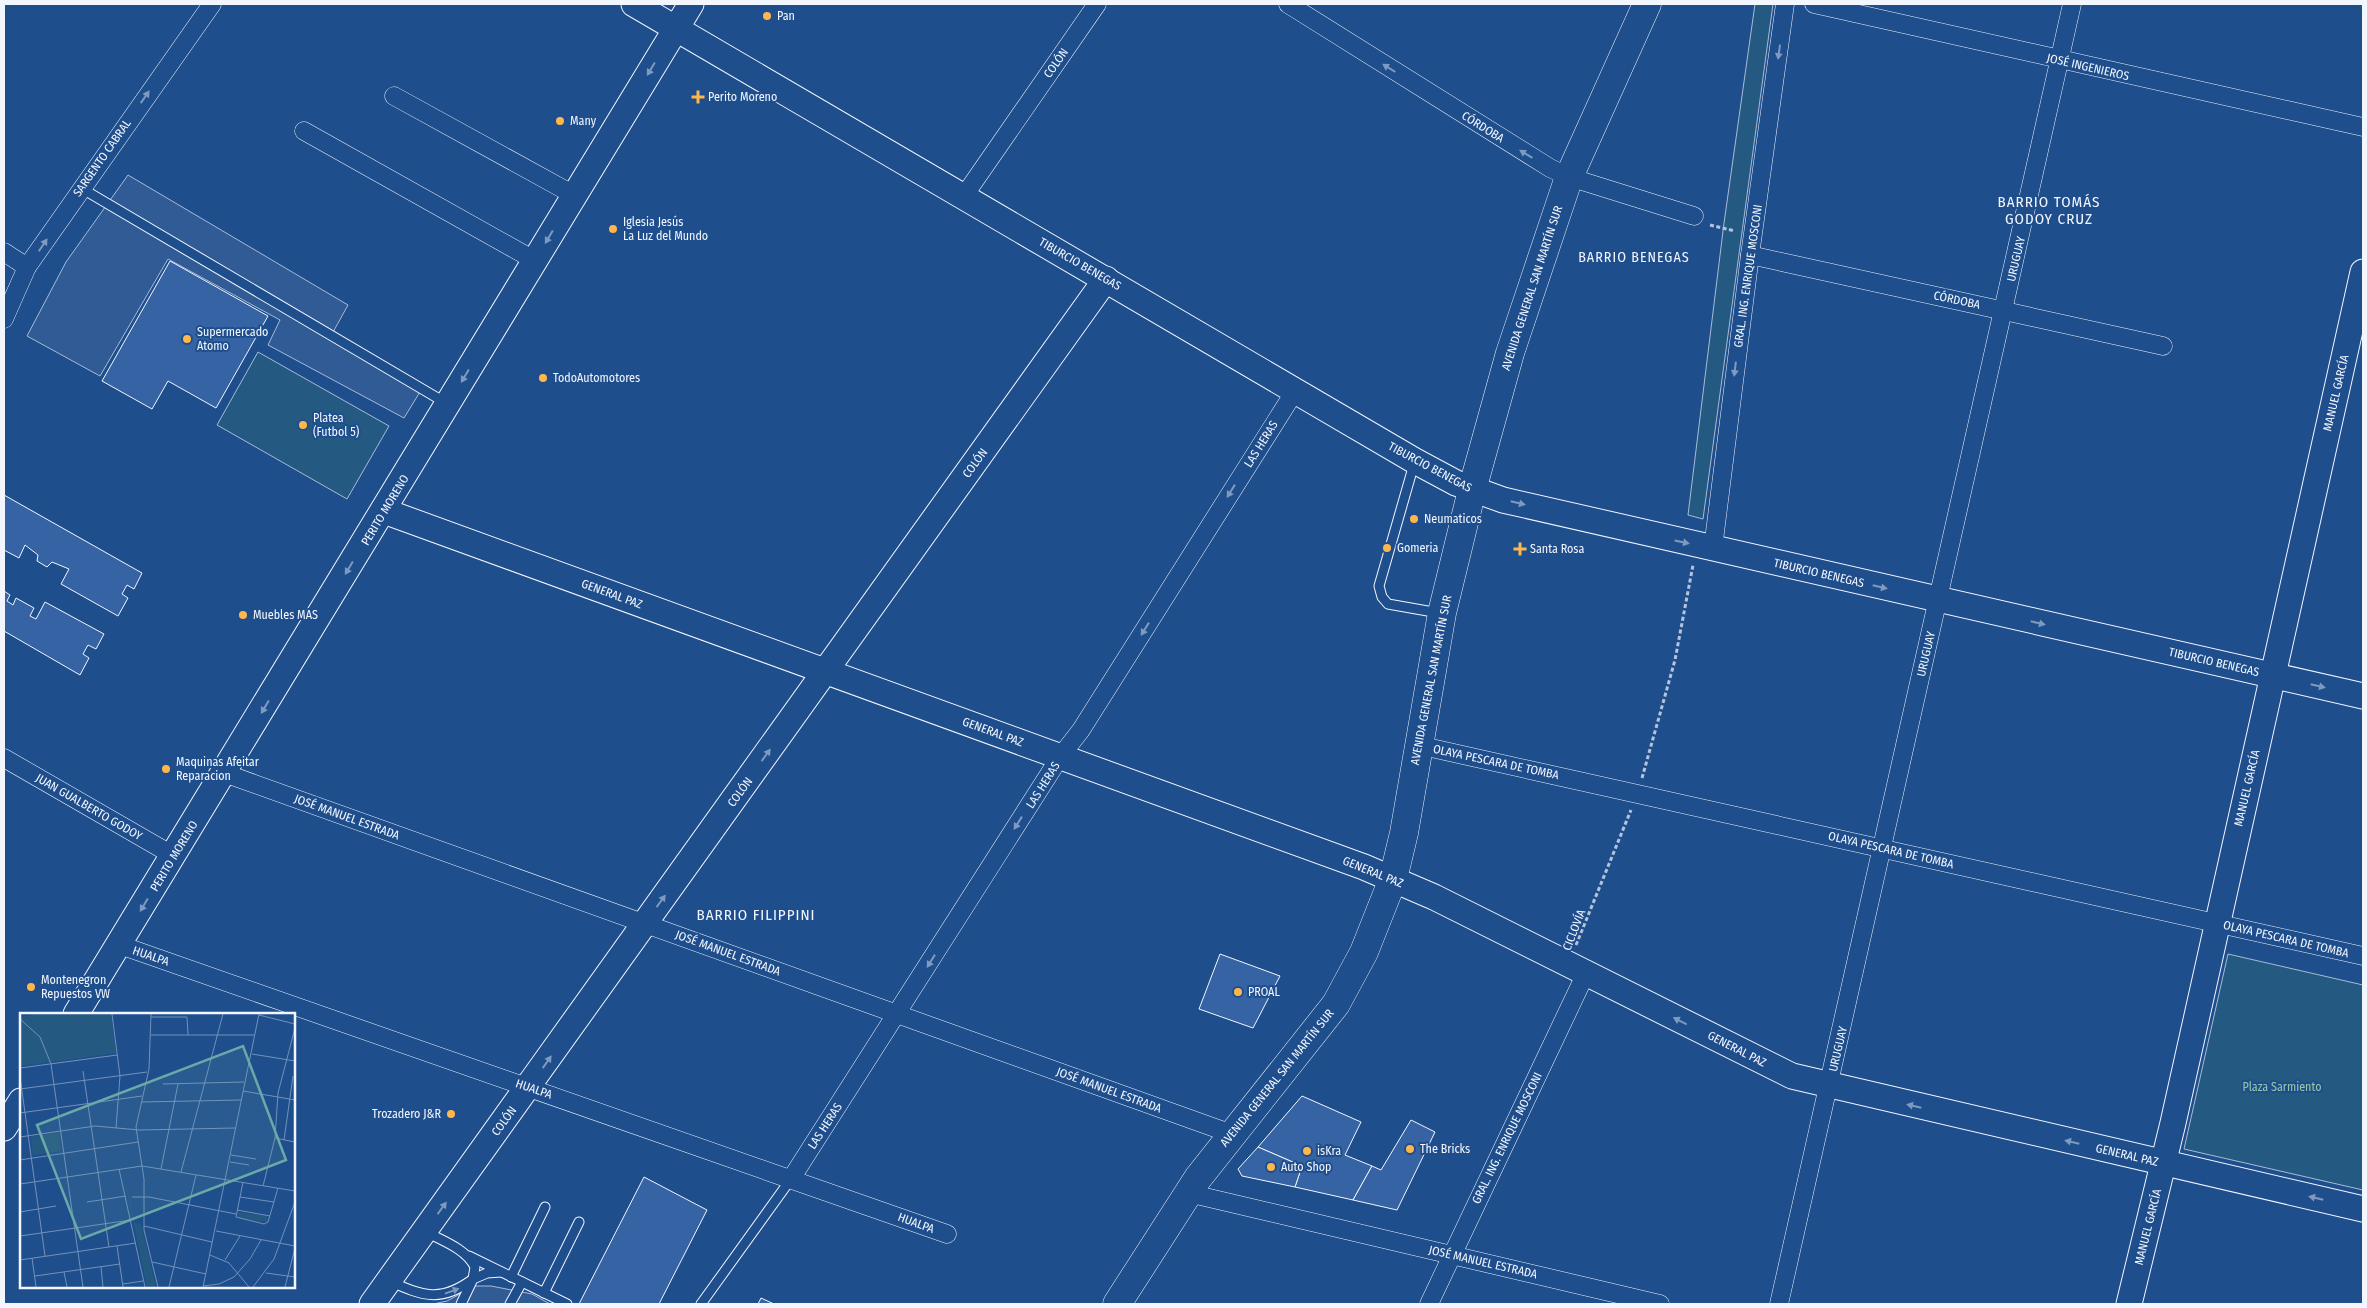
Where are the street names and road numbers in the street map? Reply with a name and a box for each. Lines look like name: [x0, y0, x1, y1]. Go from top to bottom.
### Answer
street label: COLÓN: [1040, 45, 1071, 81]
street label: JOSÉ INGENIEROS: [2045, 50, 2131, 83]
street label: CÓRDOBA: [1459, 108, 1508, 146]
street label: SARGENTO CABRAL: [70, 116, 134, 199]
street label: AVENIDA GENERAL SAN MARTÍN SUR: [1498, 203, 1565, 372]
street label: GRAL. ING. ENRIQUE MOSCONI: [1731, 204, 1765, 348]
street label: TIBURCIO BENEGAS: [1036, 235, 1124, 293]
street label: URUGUAY: [2004, 235, 2028, 283]
street label: CÓRDOBA: [1932, 287, 1982, 312]
street label: MANUEL GARCÍA: [2319, 352, 2352, 433]
street label: LAS HERAS: [1241, 418, 1281, 470]
street label: TIBURCIO BENEGAS: [1386, 439, 1474, 495]
street label: COLÓN: [959, 445, 990, 480]
street label: PERITO MORENO: [358, 472, 412, 548]
street label: TIBURCIO BENEGAS: [1772, 556, 1866, 590]
street label: GENERAL PAZ: [580, 576, 645, 612]
street label: AVENIDA GENERAL SAN MARTÍN SUR: [1407, 593, 1454, 766]
street label: URUGUAY: [1914, 630, 1938, 678]
street label: TIBURCIO BENEGAS: [2167, 645, 2261, 679]
street label: GENERAL PAZ: [961, 714, 1026, 750]
street label: OLAYA PESCARA DE TOMBA: [1432, 742, 1561, 782]
street label: MANUEL GARCÍA: [2230, 747, 2263, 828]
street label: LAS HERAS: [1023, 759, 1063, 811]
street label: JUAN GUALBERTO GODOY: [33, 771, 145, 843]
street label: COLÓN: [724, 774, 755, 809]
street label: JOSÉ MANUEL ESTRADA: [292, 791, 402, 843]
street label: PERITO MORENO: [147, 818, 201, 894]
street label: OLAYA PESCARA DE TOMBA: [1827, 829, 1956, 871]
street label: GENERAL PAZ: [1341, 854, 1406, 891]
street label: CICLOVÍA: [1559, 906, 1589, 953]
street label: OLAYA PESCARA DE TOMBA: [2222, 918, 2351, 960]
street label: JOSÉ MANUEL ESTRADA: [673, 927, 783, 979]
street label: HUALPA: [131, 943, 172, 969]
street label: AVENIDA GENERAL SAN MARTÍN SUR: [1216, 1006, 1337, 1149]
street label: URUGUAY: [1826, 1025, 1850, 1073]
street label: GENERAL PAZ: [1705, 1028, 1769, 1070]
street label: JOSÉ MANUEL ESTRADA: [1054, 1064, 1164, 1116]
street label: GRAL. ING. ENRIQUE MOSCONI: [1469, 1070, 1545, 1206]
street label: HUALPA: [514, 1076, 555, 1102]
street label: LAS HERAS: [805, 1100, 845, 1152]
street label: COLÓN: [488, 1103, 519, 1138]
street label: GENERAL PAZ: [2094, 1141, 2160, 1169]
street label: MANUEL GARCÍA: [2131, 1186, 2164, 1267]
street label: HUALPA: [896, 1210, 937, 1236]
street label: JOSÉ MANUEL ESTRADA: [1427, 1242, 1540, 1281]

